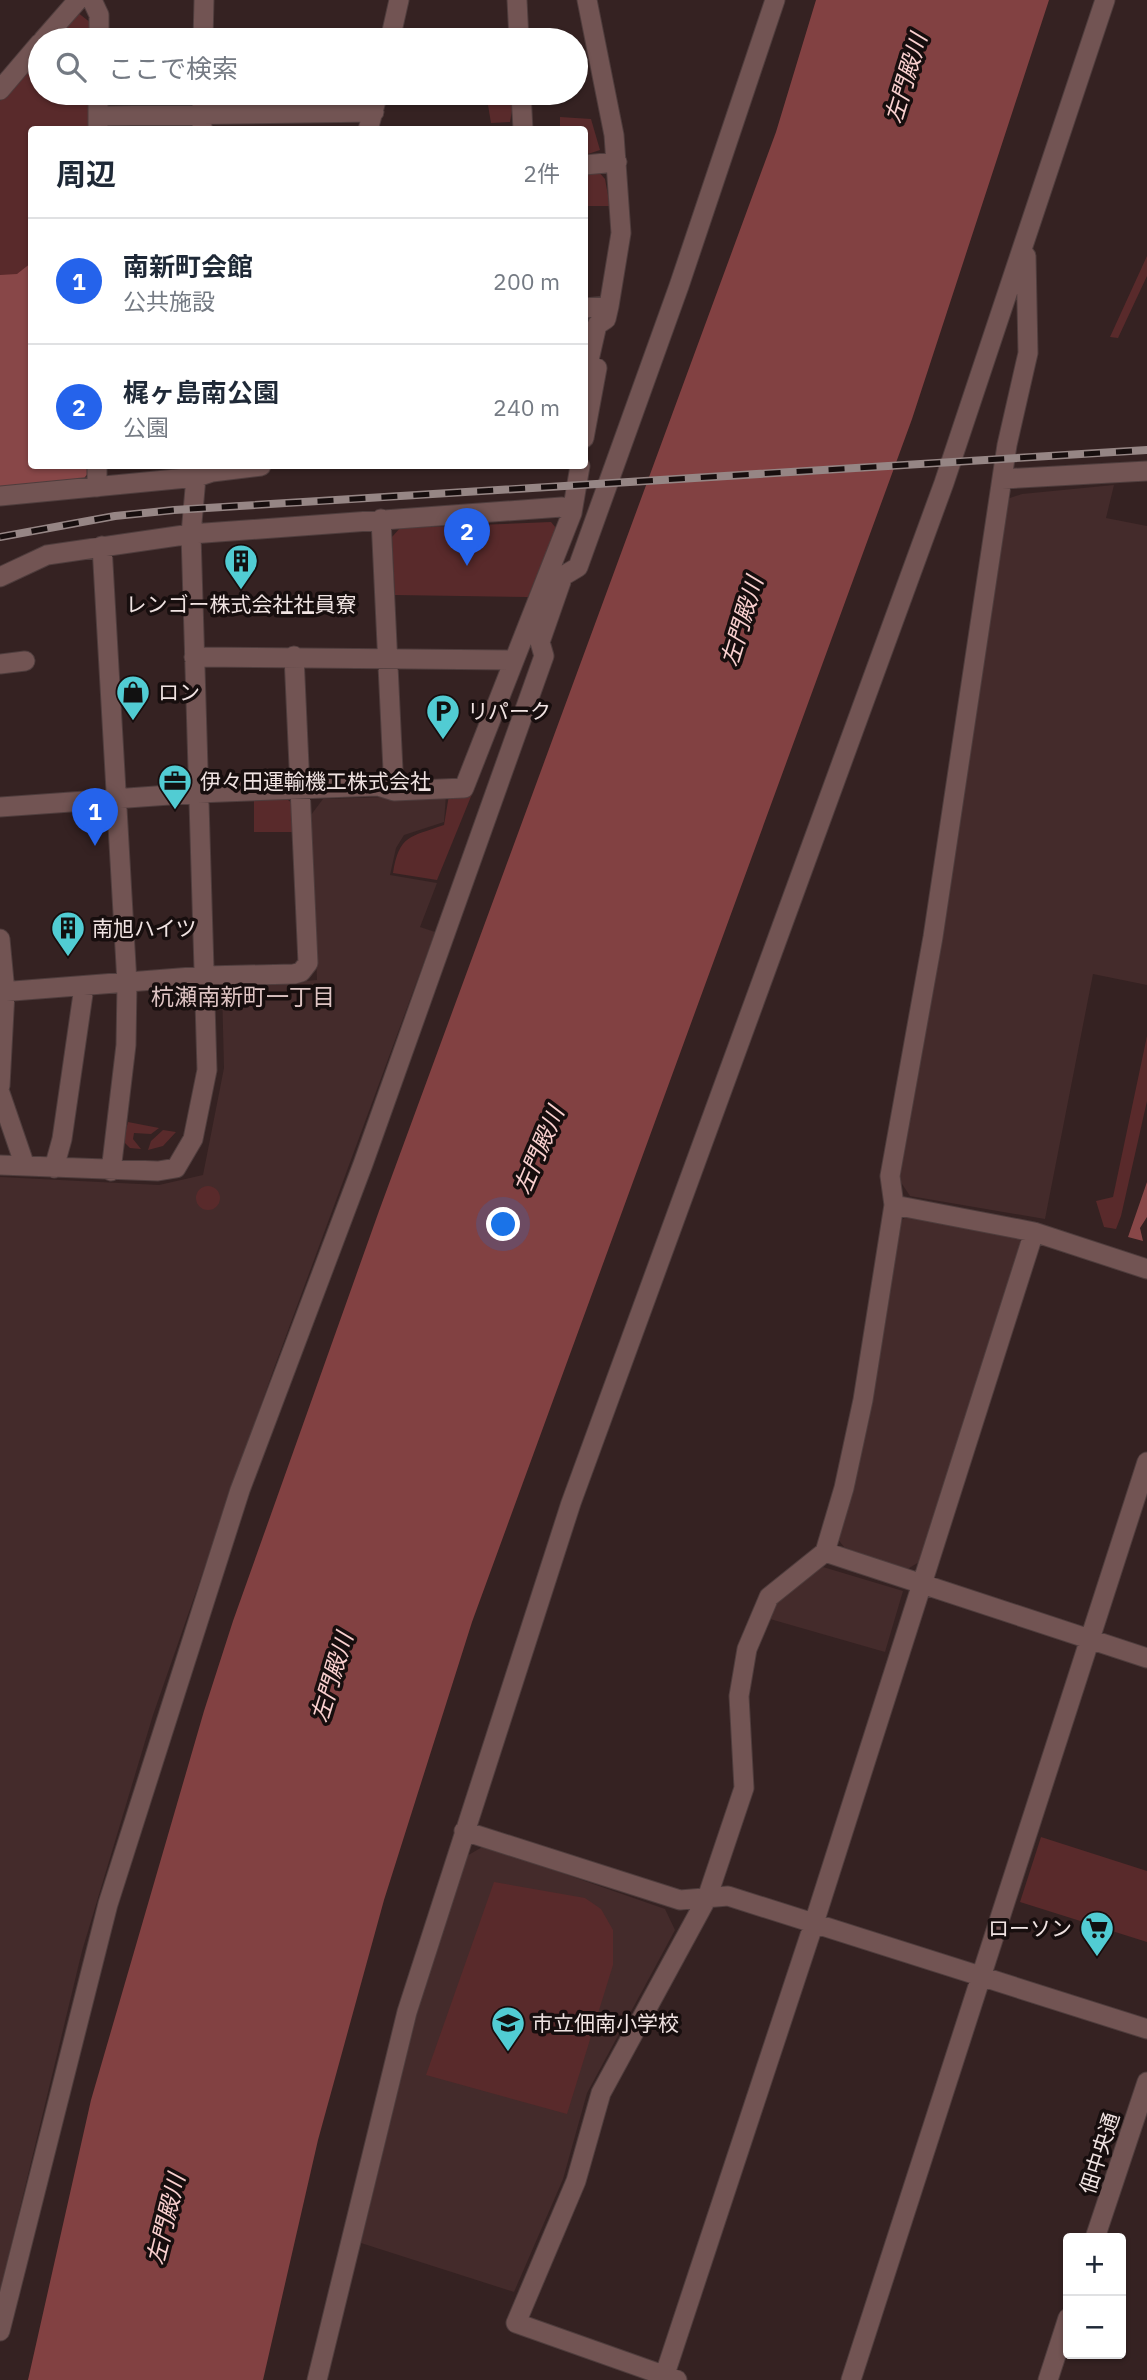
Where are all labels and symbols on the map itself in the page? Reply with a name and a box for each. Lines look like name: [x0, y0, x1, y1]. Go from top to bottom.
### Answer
water label: 左門殿川: [877, 27, 934, 126]
pin: 2: [444, 508, 490, 566]
building icon: レンゴー株式会社社員寮: [222, 542, 260, 591]
water label: 左門殿川: [713, 570, 770, 669]
place label: レンゴー株式会社社員寮: [126, 590, 357, 618]
shop icon: ロン: [114, 673, 152, 722]
place label: ロン: [158, 678, 200, 706]
parking icon: リパーク: [424, 692, 462, 741]
place label: リパーク: [467, 697, 551, 725]
office icon: 伊々田運輸機工株式会社: [156, 762, 194, 811]
place label: 伊々田運輸機工株式会社: [200, 767, 431, 795]
pin: 1: [72, 788, 118, 846]
building icon: 南旭ハイツ: [49, 909, 87, 958]
place label: 南旭ハイツ: [92, 914, 197, 942]
district label: 杭瀬南新町一丁目: [151, 981, 335, 1011]
water label: 左門殿川: [506, 1099, 571, 1198]
your location: [486, 1207, 520, 1241]
water label: 左門殿川: [303, 1626, 360, 1725]
supermarket icon: ローソン: [1078, 1909, 1116, 1958]
place label: ローソン: [988, 1914, 1072, 1942]
school or university icon: 市立佃南小学校: [489, 2004, 527, 2053]
place label: 市立佃南小学校: [532, 2009, 679, 2037]
street label: 佃中央通: [1073, 2109, 1125, 2197]
water label: 左門殿川: [139, 2168, 191, 2267]

